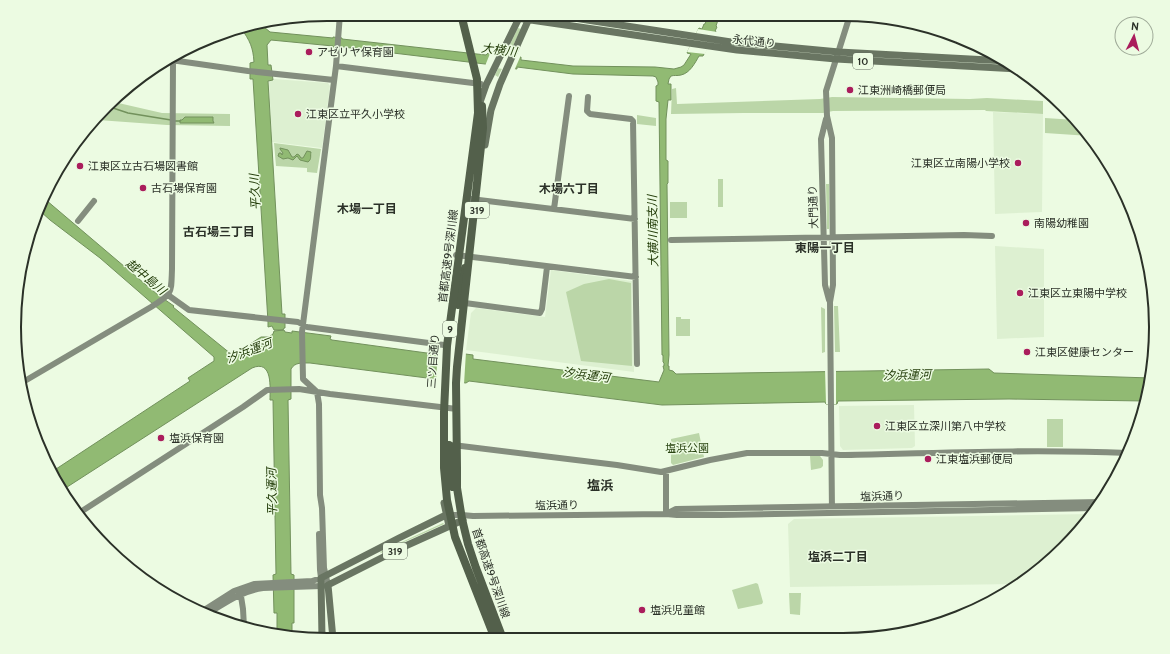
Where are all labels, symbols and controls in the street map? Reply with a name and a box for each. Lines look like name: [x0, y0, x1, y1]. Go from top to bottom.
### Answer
north arrow: [1114, 16, 1154, 56]
text: N: [1130, 19, 1140, 33]
street label: 永代通り: [731, 32, 777, 50]
water label: 大横川: [480, 40, 520, 59]
place label: アゼリヤ保育園: [317, 45, 394, 59]
marker: アゼリヤ保育園: [304, 47, 314, 57]
road number: 10: [853, 53, 873, 69]
place label: 江東洲崎橋郵便局: [858, 83, 946, 97]
marker: 江東洲崎橋郵便局: [845, 85, 855, 95]
place label: 江東区立平久小学校: [306, 107, 405, 121]
marker: 江東区立平久小学校: [293, 109, 303, 119]
place label: 江東区立南陽小学校: [911, 156, 1010, 170]
marker: 江東区立南陽小学校: [1013, 158, 1023, 168]
place label: 江東区立古石場図書館: [88, 159, 198, 173]
marker: 江東区立古石場図書館: [75, 161, 85, 171]
water label: 平久川: [246, 172, 263, 210]
place label: 古石場保育園: [151, 181, 217, 195]
district label: 木場六丁目: [539, 181, 599, 196]
marker: 古石場保育園: [138, 183, 148, 193]
street label: 大門通り: [805, 185, 821, 229]
water label: 大横川南支川: [644, 193, 661, 267]
district label: 木場一丁目: [337, 201, 397, 216]
road number: 319: [465, 202, 489, 218]
street label: 首都高速9号深川線: [435, 208, 461, 304]
place label: 南陽幼稚園: [1034, 216, 1089, 230]
marker: 南陽幼稚園: [1021, 218, 1031, 228]
district label: 古石場三丁目: [183, 224, 255, 239]
district label: 東陽一丁目: [795, 240, 855, 255]
water label: 越中島川: [123, 255, 171, 299]
place label: 江東区立東陽中学校: [1028, 286, 1127, 300]
marker: 江東区立東陽中学校: [1015, 288, 1025, 298]
road number: 9: [443, 321, 457, 337]
street label: 三ツ目通り: [424, 333, 442, 389]
water label: 汐浜運河: [224, 334, 276, 366]
place label: 江東区健康センター: [1035, 345, 1134, 359]
marker: 江東区健康センター: [1022, 347, 1032, 357]
water label: 汐浜運河: [561, 364, 613, 385]
water label: 汐浜運河: [883, 367, 933, 382]
place label: 江東区立深川第八中学校: [885, 419, 1006, 433]
marker: 江東区立深川第八中学校: [872, 421, 882, 431]
place label: 塩浜保育園: [169, 431, 224, 445]
marker: 塩浜保育園: [156, 433, 166, 443]
park label: 塩浜公園: [665, 441, 709, 455]
place label: 江東塩浜郵便局: [936, 452, 1013, 466]
marker: 江東塩浜郵便局: [923, 454, 933, 464]
water label: 平久運河: [264, 466, 279, 516]
district label: 塩浜: [587, 477, 613, 493]
street label: 塩浜通り: [860, 488, 904, 504]
street label: 塩浜通り: [535, 498, 579, 512]
street label: 首都高速9号深川線: [469, 526, 513, 620]
road number: 319: [383, 543, 407, 559]
district label: 塩浜二丁目: [808, 549, 868, 564]
place label: 塩浜児童館: [650, 603, 705, 617]
marker: 塩浜児童館: [637, 605, 647, 615]

